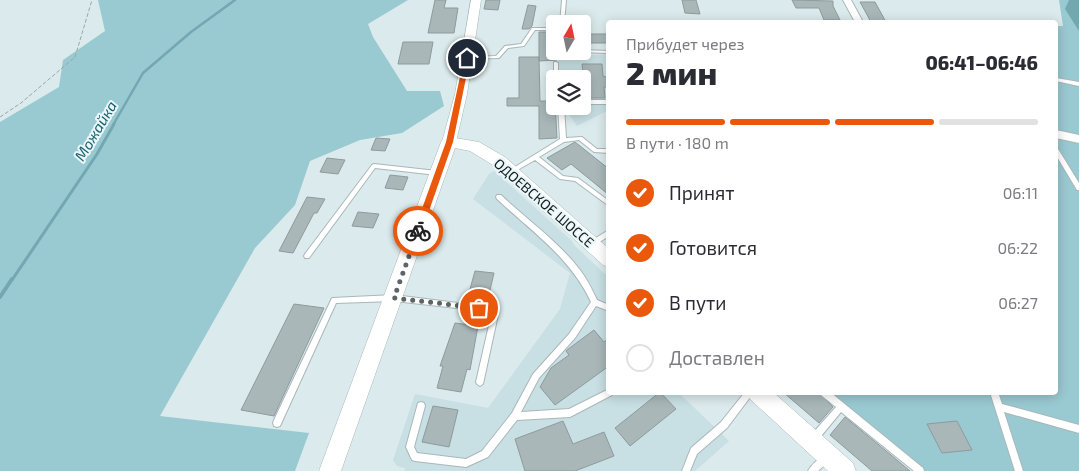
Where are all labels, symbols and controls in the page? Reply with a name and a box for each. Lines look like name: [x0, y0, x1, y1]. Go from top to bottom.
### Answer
north arrow: [546, 15, 591, 60]
map controls: [546, 15, 591, 115]
text: Прибудет через: [626, 34, 744, 53]
pin: [446, 37, 488, 79]
icon: home: [453, 44, 481, 72]
text: 06:41–06:46: [926, 51, 1038, 74]
text: 2 мин: [626, 53, 717, 91]
button: layers: [546, 70, 591, 115]
water label: Можайка: [70, 97, 120, 164]
text: В пути · 180 m: [626, 133, 729, 152]
street label: ОДОЕВСКОЕ ШОССЕ: [491, 154, 598, 251]
icon: check: [626, 179, 654, 207]
text: Принят: [669, 181, 735, 204]
text: 06:11: [1003, 183, 1038, 202]
courier: [393, 206, 443, 256]
icon: bike: [404, 217, 432, 245]
icon: check: [626, 234, 654, 262]
text: Готовится: [669, 236, 757, 259]
text: 06:22: [997, 238, 1038, 257]
pin: [458, 287, 500, 329]
icon: check: [626, 289, 654, 317]
text: В пути: [669, 291, 727, 314]
text: 06:27: [998, 293, 1038, 312]
icon: bag: [465, 294, 493, 322]
text: Доставлен: [669, 346, 765, 369]

